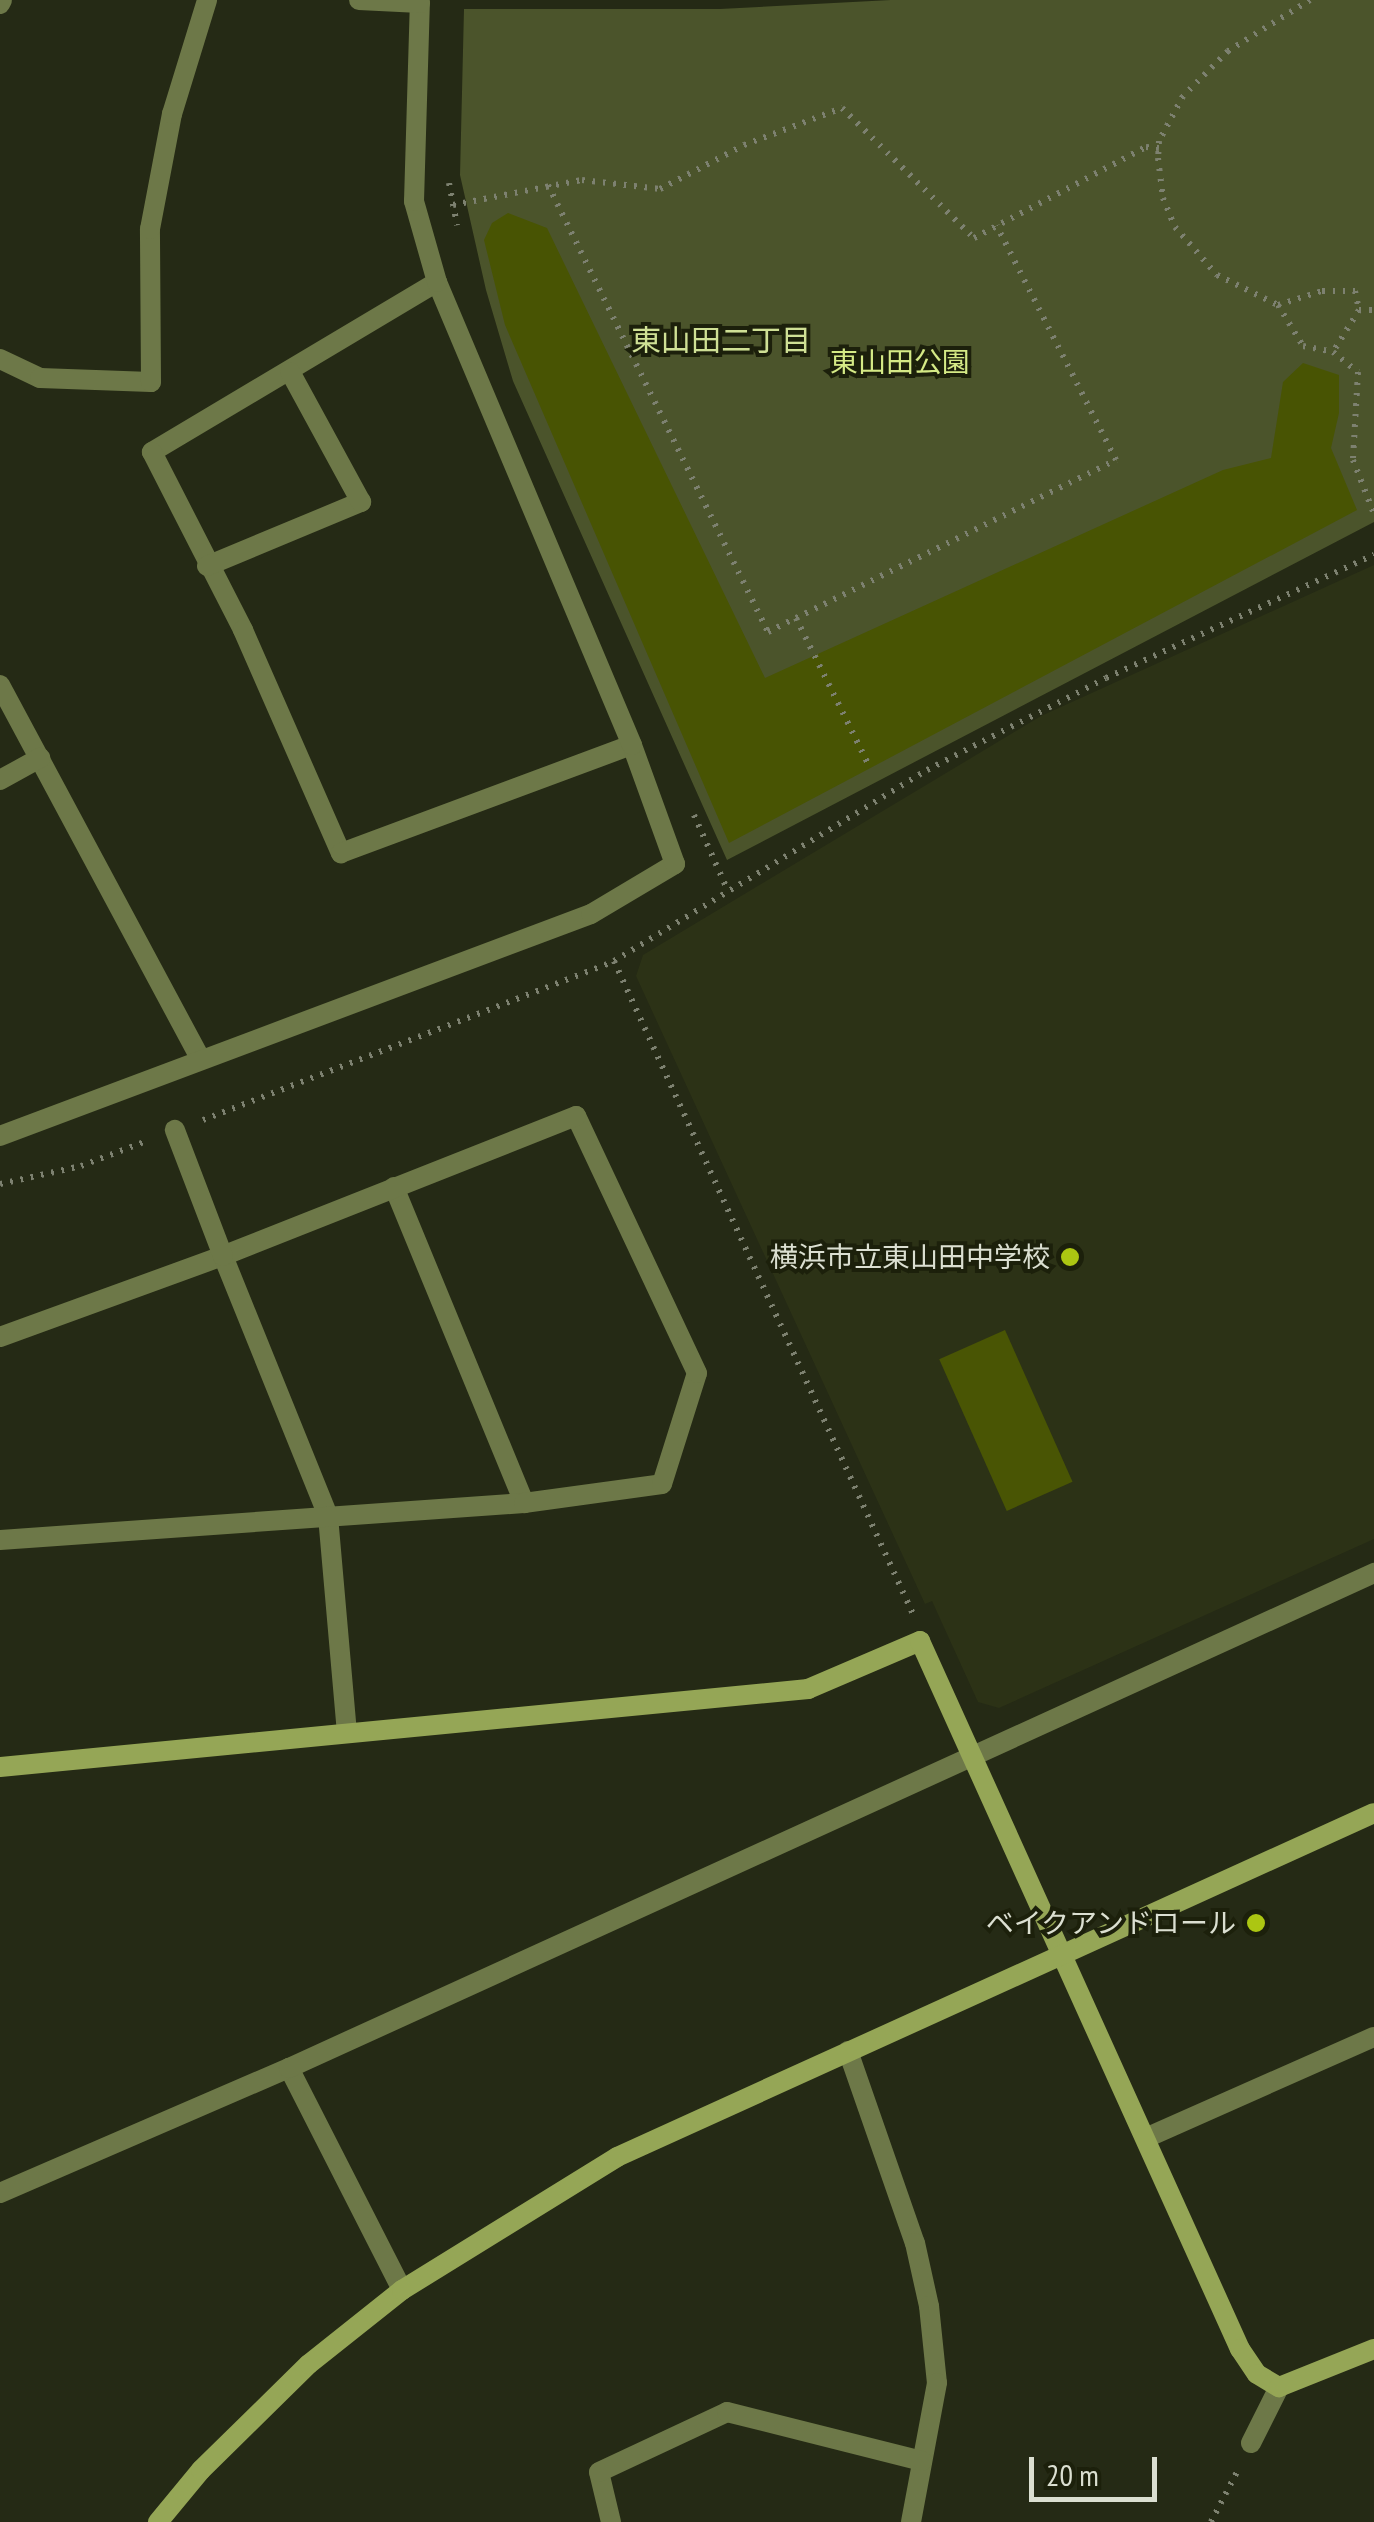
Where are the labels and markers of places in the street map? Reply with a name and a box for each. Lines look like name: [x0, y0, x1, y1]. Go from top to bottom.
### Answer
place label: 横浜市立東山田中学校: [770, 1240, 1050, 1274]
marker: 横浜市立東山田中学校: [1059, 1246, 1081, 1268]
place label: ベイクアンドロール: [984, 1906, 1236, 1940]
marker: ベイクアンドロール: [1245, 1912, 1267, 1934]

